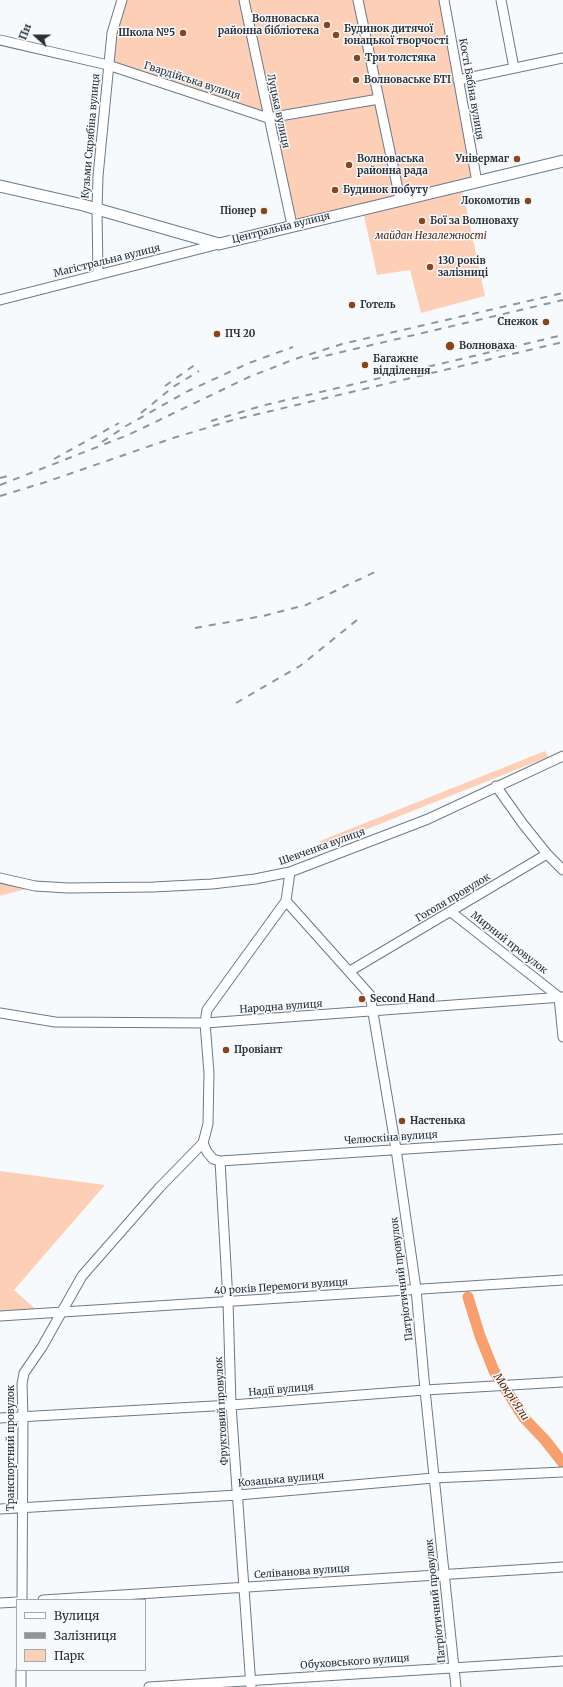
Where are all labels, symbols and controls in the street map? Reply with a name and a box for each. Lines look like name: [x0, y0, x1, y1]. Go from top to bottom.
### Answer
place label: Волноваська районна бібліотека: [218, 13, 319, 36]
north arrow: [16, 16, 56, 56]
marker: Волноваська районна бібліотека: [322, 20, 332, 30]
text: Пн: [15, 21, 34, 42]
place label: Будинок дитячої юнацької творчості: [344, 23, 449, 46]
place label: Школа №5: [118, 27, 175, 39]
marker: Школа №5: [178, 28, 188, 38]
marker: Будинок дитячої юнацької творчості: [331, 30, 341, 40]
street label: Кості Бабіна вулиця: [456, 37, 486, 141]
place label: Три толстяка: [365, 52, 436, 64]
marker: Три толстяка: [352, 53, 362, 63]
street label: Гвардійська вулиця: [142, 60, 242, 102]
street label: Кузьми Скрябіна вулиця: [80, 73, 102, 199]
street label: Луцька вулиця: [264, 73, 292, 149]
place label: Волноваське БТІ: [364, 74, 451, 86]
marker: Волноваське БТІ: [351, 75, 361, 85]
place label: Волноваська районна рада: [357, 153, 428, 176]
place label: Універмаг: [455, 153, 509, 165]
marker: Універмаг: [512, 154, 522, 164]
marker: Волноваська районна рада: [344, 160, 354, 170]
place label: Будинок побуту: [343, 184, 428, 196]
marker: Будинок побуту: [330, 185, 340, 195]
place label: Локомотив: [461, 195, 520, 207]
marker: Локомотив: [523, 196, 533, 206]
place label: Піонер: [220, 205, 256, 217]
marker: Піонер: [259, 206, 269, 216]
street label: Центральна вулиця: [231, 210, 331, 246]
place label: Бої за Волноваху: [430, 215, 518, 227]
marker: Бої за Волноваху: [417, 216, 427, 226]
park label: майдан Незалежності: [375, 230, 487, 242]
street label: Магістральна вулиця: [52, 242, 162, 280]
place label: 130 років залізниці: [438, 255, 488, 278]
marker: 130 років залізниці: [425, 262, 435, 272]
place label: Готель: [360, 299, 395, 311]
marker: Готель: [347, 300, 357, 310]
place label: Снежок: [498, 316, 538, 328]
marker: Снежок: [541, 317, 551, 327]
place label: ПЧ 20: [225, 328, 255, 340]
marker: ПЧ 20: [212, 329, 222, 339]
marker: Волноваха: [444, 340, 456, 352]
place label: Волноваха: [459, 340, 515, 352]
place label: Багажне відділення: [373, 353, 431, 376]
marker: Багажне відділення: [360, 360, 370, 370]
street label: Шевченка вулиця: [277, 826, 367, 868]
street label: Гоголя провулок: [413, 871, 493, 925]
street label: Мирний провулок: [468, 909, 550, 977]
place label: Second Hand: [370, 993, 435, 1005]
marker: Second Hand: [357, 994, 367, 1004]
street label: Народна вулиця: [239, 998, 323, 1016]
place label: Провіант: [234, 1044, 282, 1056]
marker: Провіант: [221, 1045, 231, 1055]
place label: Настенька: [410, 1115, 465, 1127]
marker: Настенька: [397, 1116, 407, 1126]
street label: Челюскіна вулиця: [344, 1129, 438, 1147]
street label: Патріотичний провулок: [388, 1216, 416, 1342]
street label: 40 років Перемоги вулиця: [214, 1276, 348, 1298]
street label: Фруктовий провулок: [213, 1356, 231, 1466]
water label: Мокрі Яли: [490, 1371, 532, 1423]
street label: Надії вулиця: [248, 1381, 314, 1399]
street label: Транспортний провулок: [5, 1385, 17, 1511]
street label: Козацька вулиця: [237, 1470, 325, 1490]
street label: Патріотичний провулок: [424, 1538, 448, 1664]
street label: Селіванова вулиця: [254, 1563, 350, 1581]
legend: [16, 1599, 146, 1671]
text: Вулиця: [54, 1608, 99, 1623]
text: Залізниця: [54, 1628, 117, 1643]
text: Парк: [54, 1648, 85, 1663]
street label: Обуховського вулиця: [300, 1652, 410, 1672]

